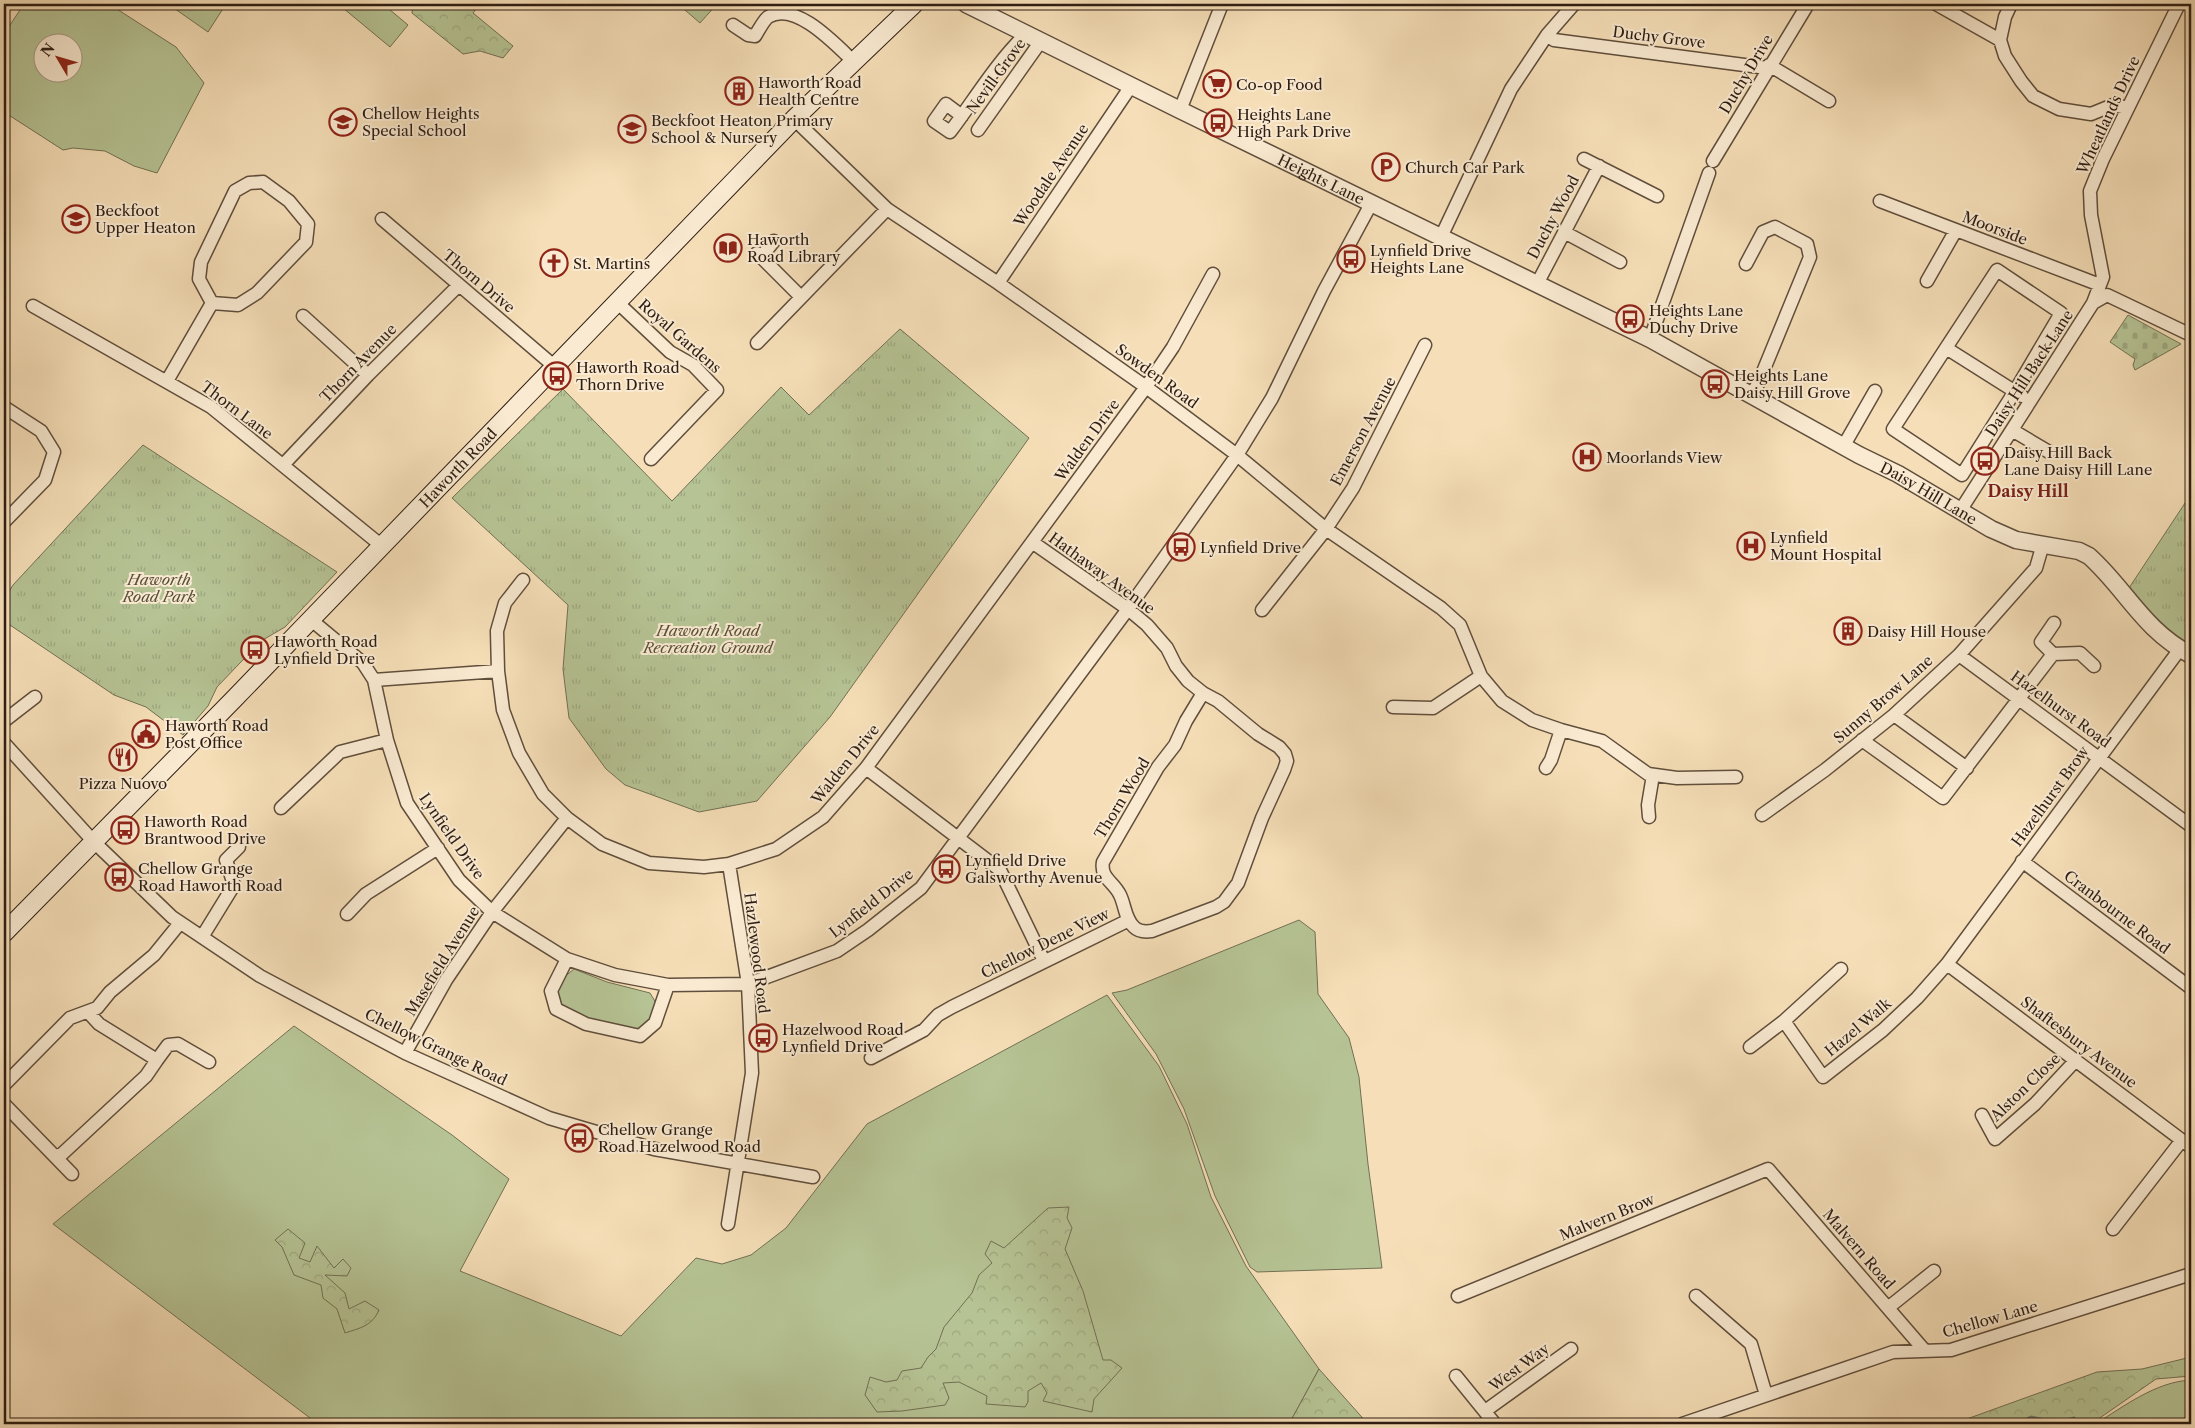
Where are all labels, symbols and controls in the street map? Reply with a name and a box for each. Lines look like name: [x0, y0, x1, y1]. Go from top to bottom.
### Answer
street label: Duchy Grove: [1612, 22, 1706, 52]
street label: Duchy Drive: [1715, 31, 1777, 117]
north arrow: [32, 32, 82, 82]
street label: Nevill Grove: [962, 34, 1030, 118]
text: N: [37, 40, 59, 60]
street label: Wheatlands Drive: [2072, 53, 2144, 178]
supermarket icon: Co-op Food: [1202, 69, 1232, 99]
place label: Haworth Road Health Centre: [758, 73, 862, 109]
place label: Co-op Food: [1236, 75, 1323, 94]
building icon: Haworth Road Health Centre: [724, 76, 754, 106]
place label: Chellow Heights Special School: [362, 104, 480, 140]
place label: Heights Lane High Park Drive: [1237, 105, 1351, 141]
school or university icon: Chellow Heights Special School: [328, 107, 358, 137]
bus stop icon: Heights Lane High Park Drive: [1203, 108, 1233, 138]
place label: Beckfoot Heaton Primary School & Nursery: [651, 111, 834, 147]
school or university icon: Beckfoot Heaton Primary School & Nursery: [617, 114, 647, 144]
street label: Woodale Avenue: [1009, 120, 1092, 231]
street label: Heights Lane: [1275, 150, 1368, 208]
parking icon: Church Car Park: [1371, 152, 1401, 182]
place label: Church Car Park: [1405, 158, 1526, 177]
street label: Duchy Wood: [1523, 172, 1583, 262]
place label: Beckfoot Upper Heaton: [95, 201, 196, 237]
school or university icon: Beckfoot Upper Heaton: [61, 204, 91, 234]
street label: Moorside: [1960, 207, 2030, 249]
place label: Haworth Road Library: [747, 230, 841, 266]
library icon: Haworth Road Library: [713, 233, 743, 263]
place label: Lynfield Drive Heights Lane: [1370, 241, 1471, 277]
bus stop icon: Lynfield Drive Heights Lane: [1336, 244, 1366, 274]
street label: Thorn Drive: [439, 245, 519, 317]
church icon: St. Martins: [539, 248, 569, 278]
place label: St. Martins: [573, 254, 650, 273]
street label: Royal Gardens: [635, 295, 725, 377]
place label: Heights Lane Duchy Drive: [1649, 301, 1743, 337]
bus stop icon: Heights Lane Duchy Drive: [1615, 304, 1645, 334]
street label: Daisy Hill Back Lane: [1981, 306, 2077, 440]
street label: Thorn Avenue: [316, 320, 400, 406]
street label: Sowden Road: [1112, 340, 1202, 412]
place label: Haworth Road Thorn Drive: [576, 358, 680, 394]
bus stop icon: Haworth Road Thorn Drive: [542, 361, 572, 391]
place label: Heights Lane Daisy Hill Grove: [1734, 366, 1850, 402]
bus stop icon: Heights Lane Daisy Hill Grove: [1700, 369, 1730, 399]
street label: Emerson Avenue: [1326, 373, 1400, 489]
street label: Thorn Lane: [197, 377, 277, 443]
street label: Walden Drive: [1050, 395, 1123, 486]
street label: Haworth Road: [415, 424, 500, 511]
hospital icon: Moorlands View: [1572, 442, 1602, 472]
place label: Daisy Hill Back Lane Daisy Hill Lane: [2004, 443, 2152, 479]
bus stop icon: Daisy Hill Back Lane Daisy Hill Lane: [1970, 446, 2000, 476]
place label: Moorlands View: [1606, 448, 1723, 467]
street label: Daisy Hill Lane: [1877, 457, 1981, 528]
district label: Daisy Hill: [1987, 481, 2069, 501]
street label: Hathaway Avenue: [1045, 528, 1159, 618]
place label: Lynfield Mount Hospital: [1770, 528, 1882, 564]
hospital icon: Lynfield Mount Hospital: [1736, 531, 1766, 561]
bus stop icon: Lynfield Drive: [1166, 532, 1196, 562]
place label: Lynfield Drive: [1200, 538, 1301, 557]
park label: Haworth Road Park: [122, 570, 195, 606]
building icon: Daisy Hill House: [1833, 616, 1863, 646]
park label: Haworth Road Recreation Ground: [642, 621, 775, 657]
place label: Daisy Hill House: [1867, 622, 1986, 641]
place label: Haworth Road Lynfield Drive: [274, 632, 378, 668]
bus stop icon: Haworth Road Lynfield Drive: [240, 635, 270, 665]
street label: Sunny Brow Lane: [1829, 651, 1937, 747]
street label: Hazelhurst Road: [2007, 666, 2115, 752]
place label: Haworth Road Post Office: [165, 716, 269, 752]
public building icon: Haworth Road Post Office: [131, 719, 161, 749]
street label: Walden Drive: [806, 720, 883, 809]
restaurant icon: Pizza Nuovo: [108, 742, 138, 772]
street label: Hazelhurst Brow: [2007, 742, 2093, 850]
street label: Thorn Wood: [1090, 754, 1154, 842]
place label: Pizza Nuovo: [79, 774, 167, 793]
street label: Lynfield Drive: [415, 789, 489, 883]
place label: Haworth Road Brantwood Drive: [144, 812, 266, 848]
bus stop icon: Haworth Road Brantwood Drive: [110, 815, 140, 845]
place label: Lynfield Drive Galsworthy Avenue: [965, 851, 1102, 887]
bus stop icon: Lynfield Drive Galsworthy Avenue: [931, 854, 961, 884]
place label: Chellow Grange Road Haworth Road: [138, 859, 283, 895]
bus stop icon: Chellow Grange Road Haworth Road: [104, 862, 134, 892]
street label: Lynfield Drive: [825, 864, 917, 942]
street label: Cranbourne Road: [2060, 866, 2174, 958]
street label: Hazlewood Road: [740, 891, 774, 1015]
street label: Masefield Avenue: [401, 903, 483, 1019]
street label: Chellow Dene View: [978, 903, 1113, 982]
street label: Shaftesbury Avenue: [2017, 992, 2141, 1092]
street label: Hazel Walk: [1821, 993, 1896, 1060]
street label: Chellow Grange Road: [362, 1004, 510, 1090]
place label: Hazelwood Road Lynfield Drive: [782, 1020, 904, 1056]
bus stop icon: Hazelwood Road Lynfield Drive: [748, 1023, 778, 1053]
street label: Alston Close: [1985, 1049, 2064, 1126]
place label: Chellow Grange Road Hazelwood Road: [598, 1120, 761, 1156]
bus stop icon: Chellow Grange Road Hazelwood Road: [564, 1123, 594, 1153]
street label: Malvern Brow: [1557, 1189, 1658, 1245]
street label: Malvern Road: [1819, 1205, 1899, 1293]
street label: Chellow Lane: [1940, 1296, 2040, 1342]
street label: West Way: [1484, 1338, 1553, 1396]

